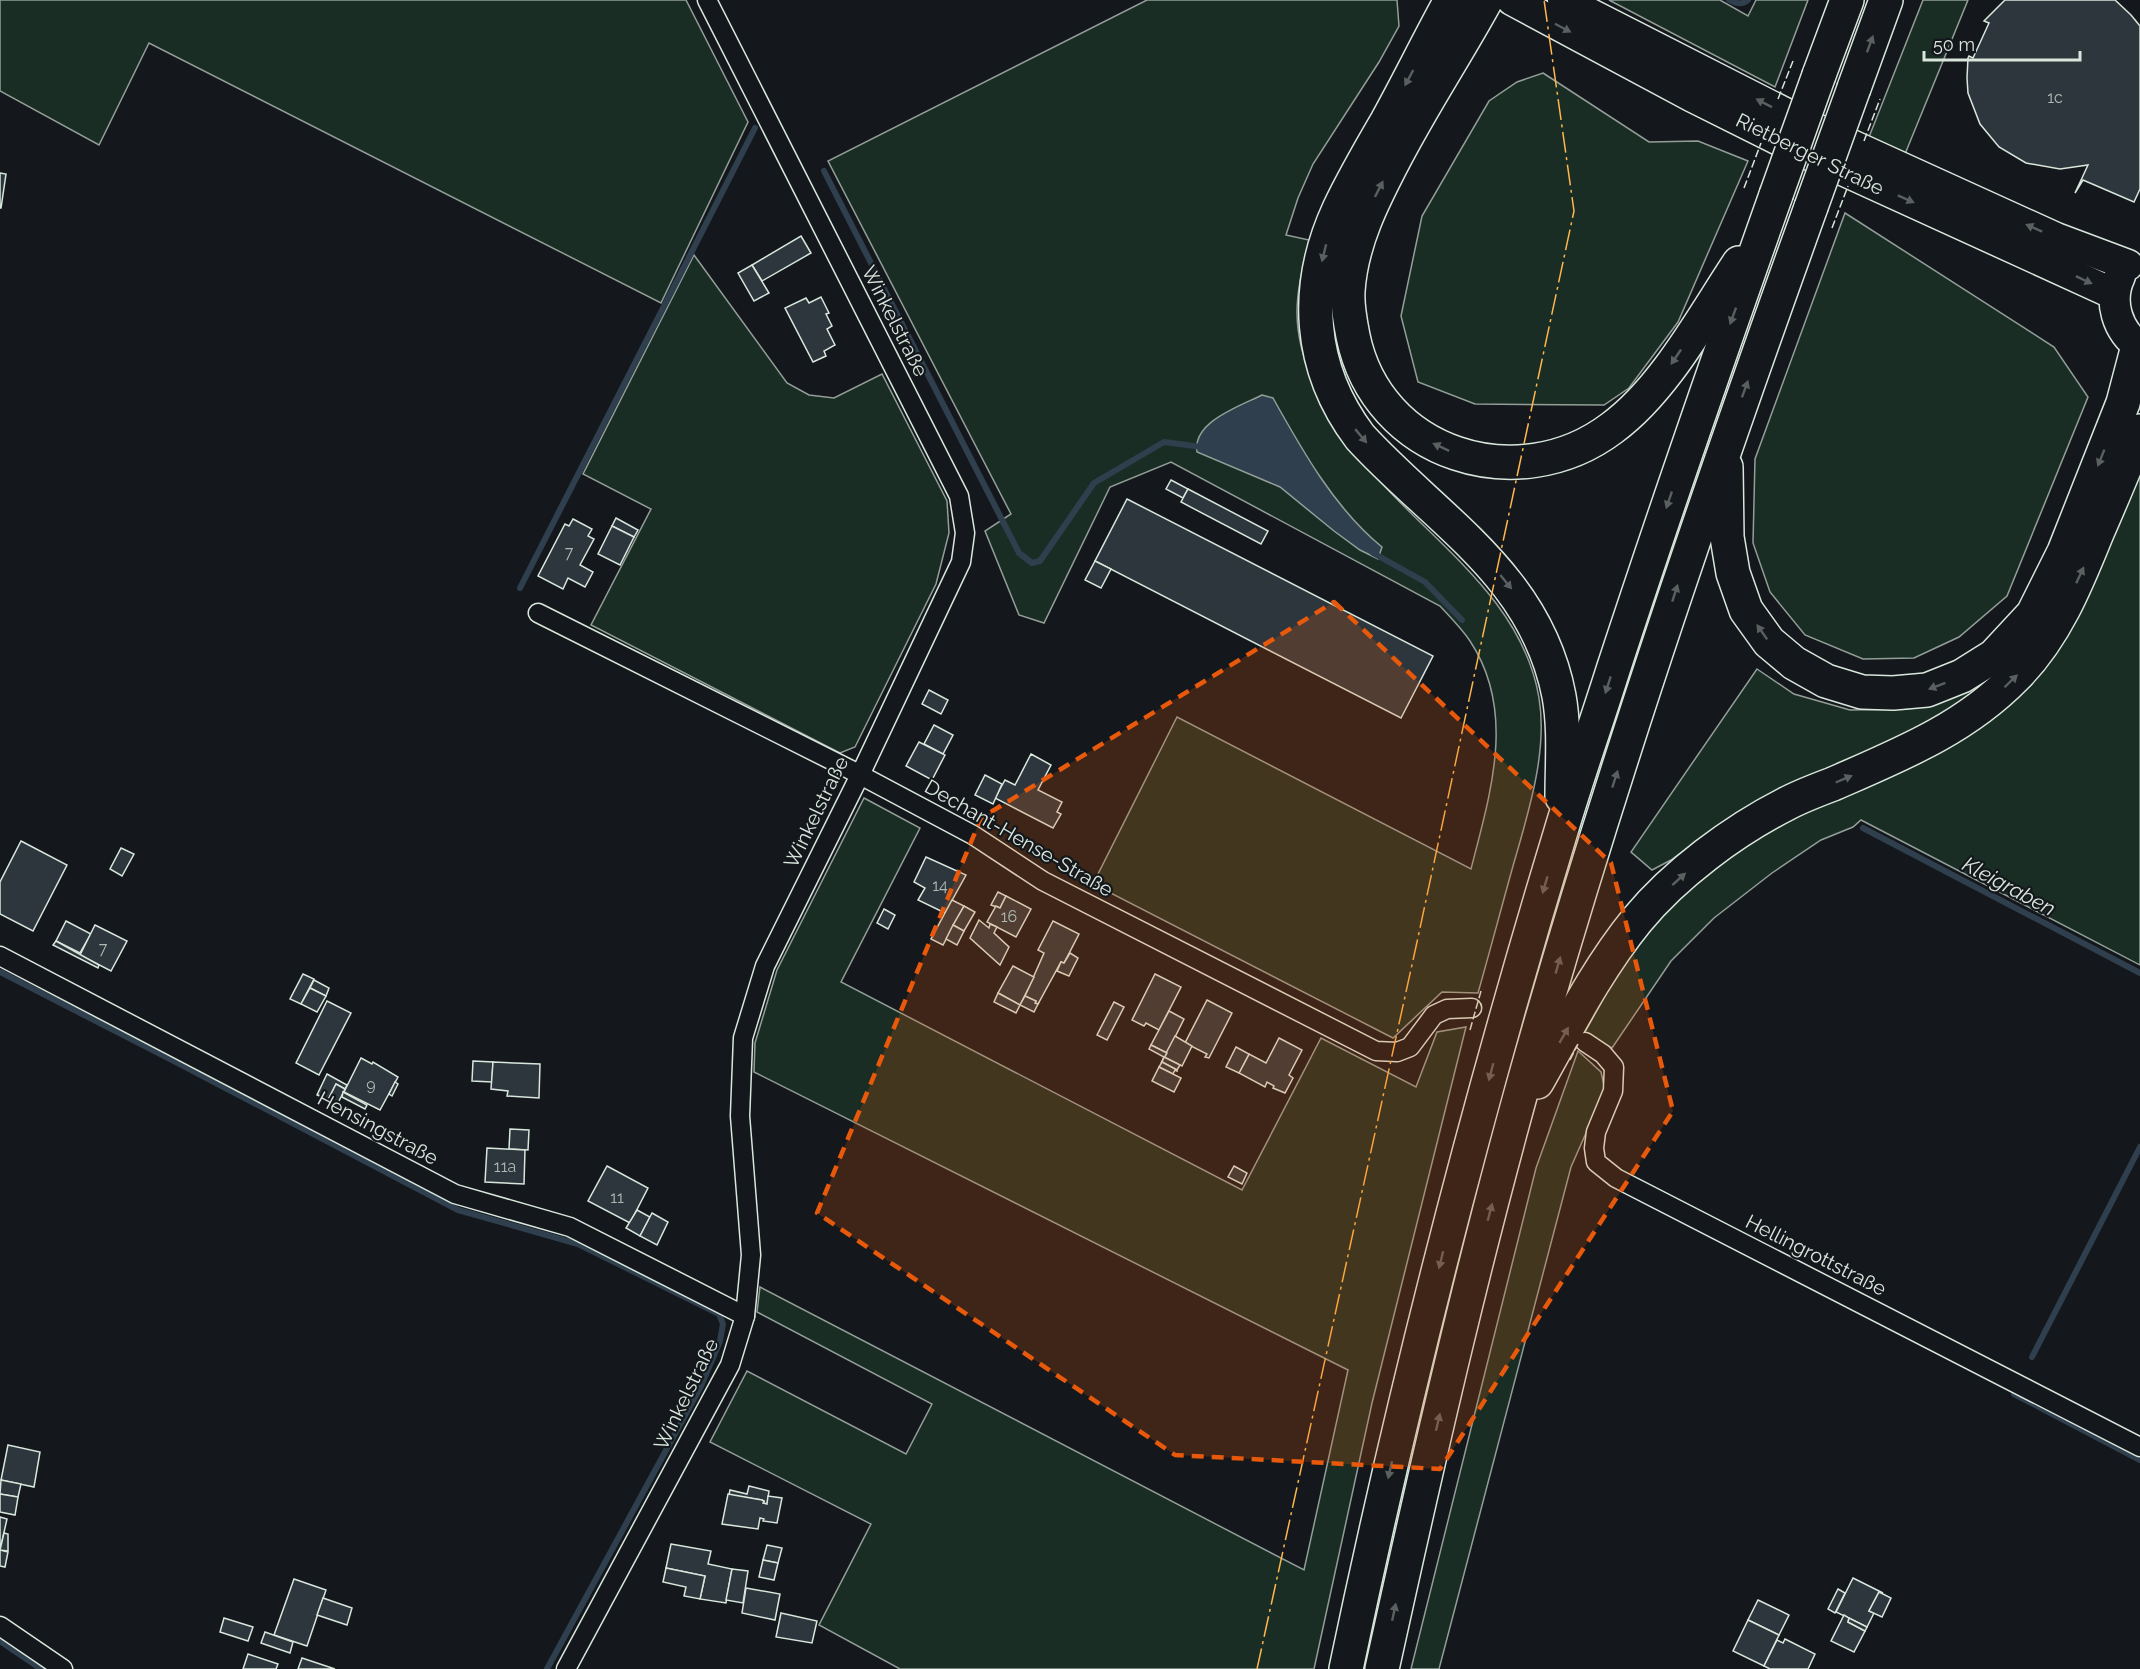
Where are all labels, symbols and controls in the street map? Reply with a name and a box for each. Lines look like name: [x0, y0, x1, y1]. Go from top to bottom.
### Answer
one-way arrow: [1554, 22, 1572, 32]
scale bar: [1924, 24, 2080, 62]
text: 50 m: [1933, 34, 1975, 55]
one-way arrow: [1866, 35, 1875, 53]
one-way arrow: [1404, 70, 1414, 87]
house number: 1c: [2047, 88, 2063, 107]
one-way arrow: [1755, 98, 1772, 107]
street label: Rietberger Straße: [1732, 108, 1888, 200]
one-way arrow: [1374, 180, 1384, 197]
one-way arrow: [1898, 195, 1915, 204]
one-way arrow: [2026, 224, 2043, 233]
one-way arrow: [1319, 244, 1328, 262]
street label: Winkelstraße: [857, 262, 933, 381]
one-way arrow: [2075, 276, 2092, 285]
one-way arrow: [1728, 307, 1738, 325]
one-way arrow: [1670, 349, 1682, 365]
one-way arrow: [1741, 380, 1751, 398]
one-way arrow: [1354, 428, 1367, 444]
one-way arrow: [1431, 442, 1449, 452]
one-way arrow: [2096, 449, 2105, 467]
one-way arrow: [1664, 491, 1674, 509]
house number: 7: [565, 543, 574, 562]
one-way arrow: [2075, 566, 2084, 583]
one-way arrow: [1500, 574, 1513, 590]
one-way arrow: [1671, 584, 1680, 602]
one-way arrow: [1757, 624, 1768, 640]
one-way arrow: [2003, 674, 2017, 688]
one-way arrow: [1603, 676, 1612, 694]
one-way arrow: [1928, 682, 1946, 691]
street label: Winkelstraße: [779, 752, 853, 872]
one-way arrow: [1611, 770, 1620, 788]
street label: Dechant-Hense-Straße: [921, 774, 1118, 902]
one-way arrow: [1836, 774, 1854, 784]
water label: Kleigraben: [1958, 851, 2060, 921]
one-way arrow: [1671, 872, 1686, 886]
house number: 14: [932, 876, 948, 895]
one-way arrow: [1540, 876, 1549, 894]
house number: 16: [1001, 907, 1017, 926]
house number: 7: [99, 939, 108, 958]
one-way arrow: [1554, 956, 1563, 974]
one-way arrow: [1558, 1027, 1569, 1043]
one-way arrow: [1486, 1063, 1495, 1081]
house number: 9: [366, 1075, 376, 1094]
street label: Hensingstraße: [314, 1086, 443, 1170]
house number: 11a: [494, 1157, 516, 1176]
house number: 11: [610, 1188, 624, 1207]
one-way arrow: [1486, 1203, 1496, 1221]
street label: Hellingrottstraße: [1742, 1209, 1890, 1301]
one-way arrow: [1435, 1251, 1445, 1270]
street label: Winkelstraße: [649, 1334, 723, 1454]
one-way arrow: [1433, 1412, 1443, 1431]
one-way arrow: [1385, 1460, 1394, 1479]
one-way arrow: [1390, 1603, 1400, 1621]

